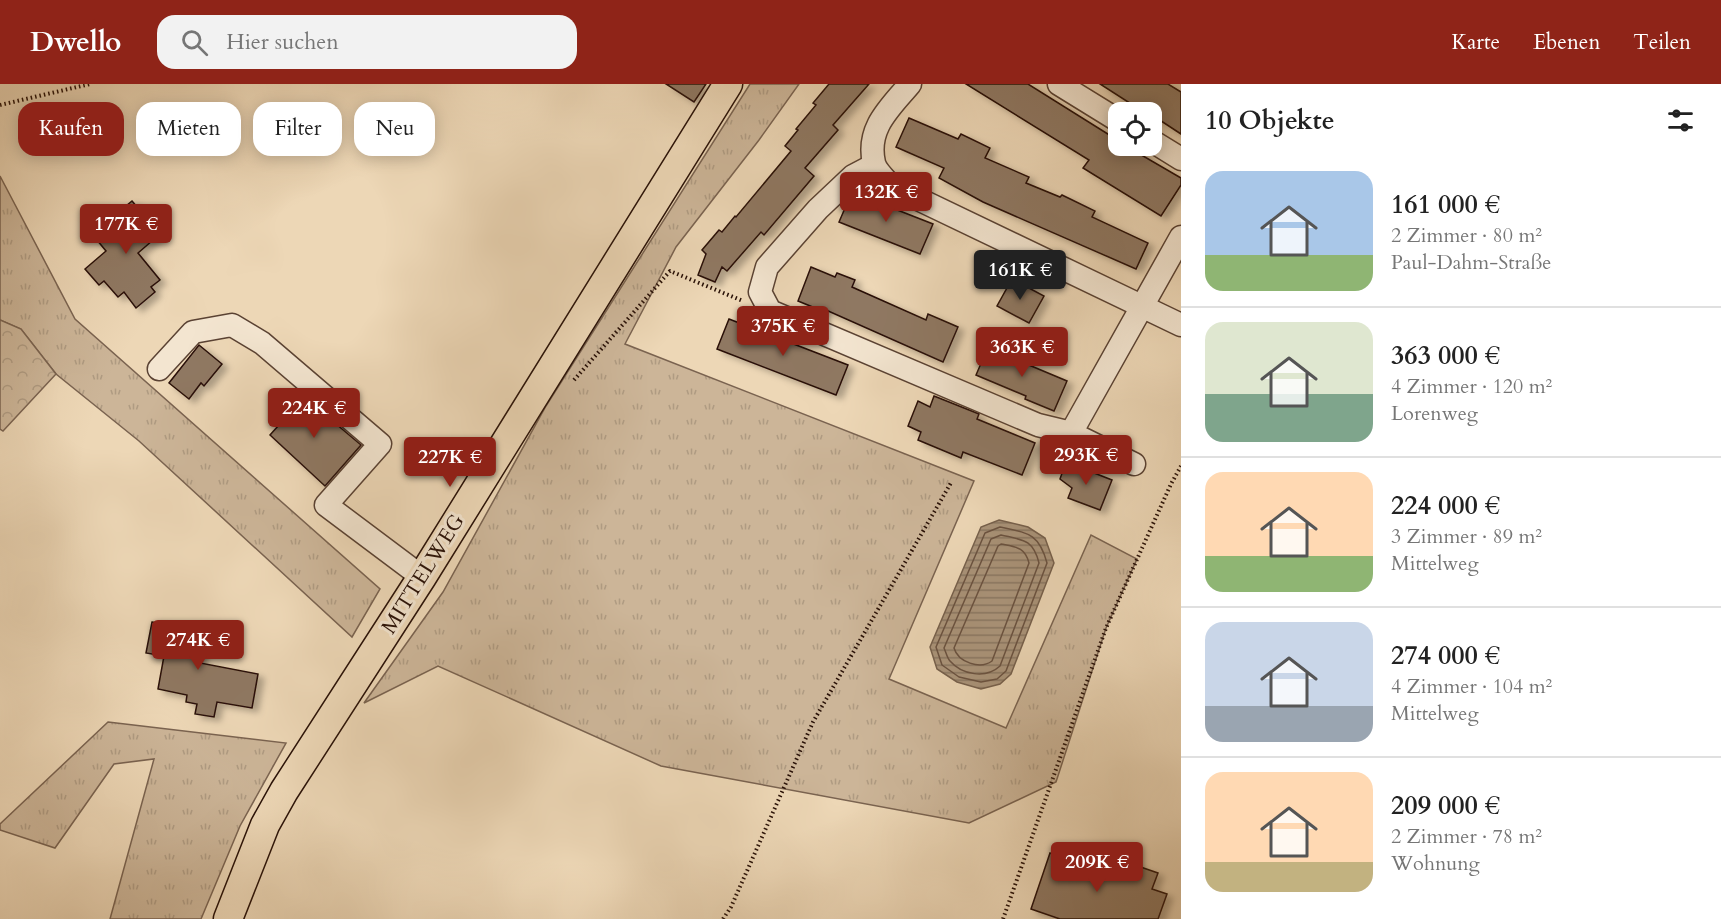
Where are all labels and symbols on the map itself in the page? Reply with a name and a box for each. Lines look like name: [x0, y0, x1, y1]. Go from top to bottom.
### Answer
pin: 132K €: [837, 172, 935, 223]
pin: 177K €: [77, 204, 175, 255]
pin: 161K €: [971, 250, 1069, 301]
pin: 375K €: [734, 306, 832, 357]
pin: 363K €: [973, 327, 1071, 378]
pin: 224K €: [265, 388, 363, 439]
pin: 293K €: [1037, 435, 1135, 486]
pin: 227K €: [401, 437, 499, 488]
street label: MITTELWEG: [375, 508, 472, 639]
pin: 274K €: [149, 620, 247, 671]
pin: 209K €: [1048, 842, 1146, 893]

